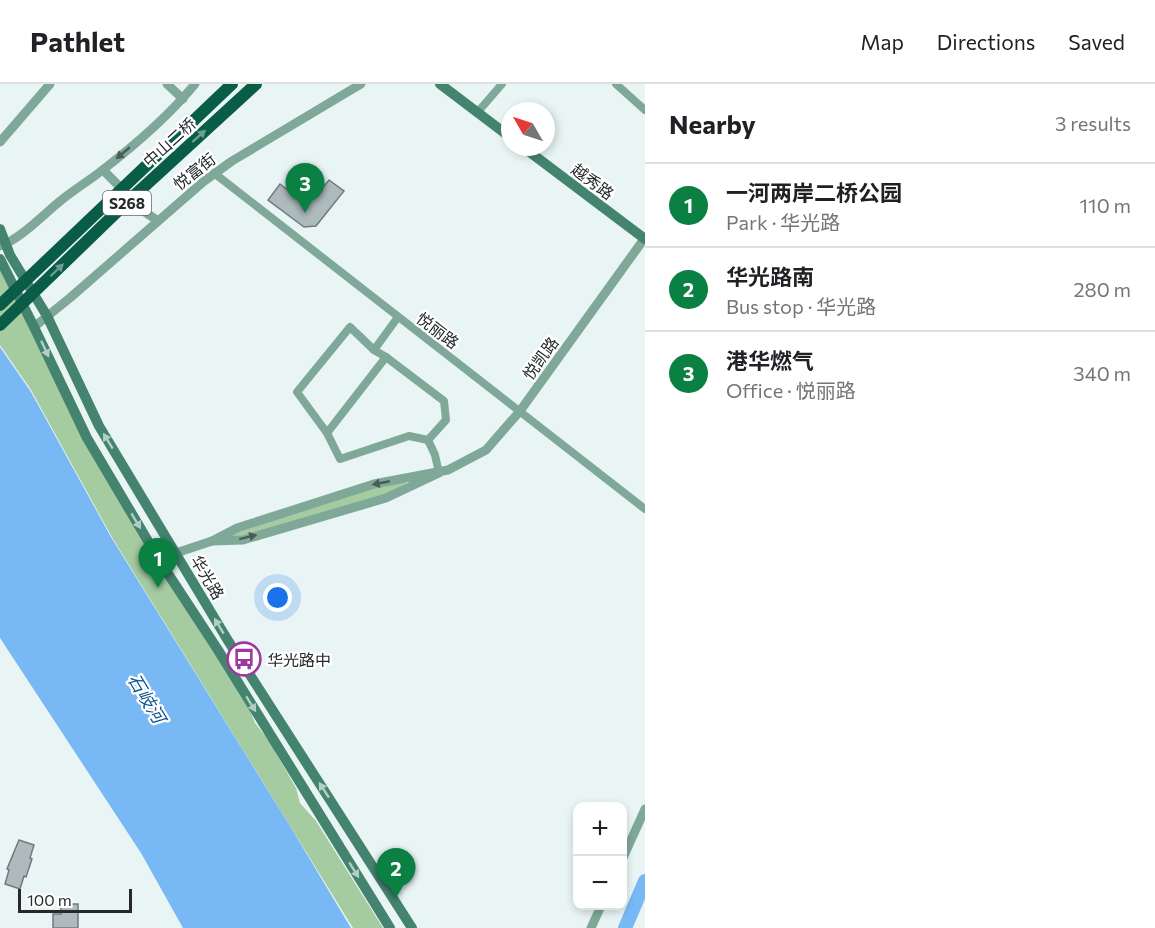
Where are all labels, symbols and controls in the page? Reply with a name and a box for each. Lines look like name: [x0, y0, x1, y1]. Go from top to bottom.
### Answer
text: Pathlet: [30, 24, 125, 58]
text: Map: [861, 29, 904, 54]
text: Directions: [937, 29, 1035, 54]
text: Saved: [1068, 29, 1125, 54]
north arrow: [501, 102, 555, 156]
text: Nearby: [669, 108, 756, 139]
text: 3 results: [1055, 111, 1131, 135]
street label: 中山二桥: [139, 114, 199, 170]
one-way arrow: [192, 130, 206, 144]
one-way arrow: [116, 146, 131, 159]
street label: 悦富街: [169, 149, 219, 193]
street label: 越秀路: [568, 159, 618, 203]
pin: 3: [286, 164, 324, 213]
text: 一河两岸二桥公园: [726, 179, 902, 206]
road number: S268: [103, 191, 151, 215]
text: 1: [684, 193, 693, 217]
text: 110 m: [1080, 193, 1131, 217]
text: Park · 华光路: [726, 210, 840, 234]
text: 华光路南: [726, 263, 814, 290]
one-way arrow: [50, 264, 64, 278]
text: 2: [683, 277, 694, 301]
text: 280 m: [1073, 277, 1131, 301]
text: Bus stop · 华光路: [726, 294, 876, 318]
street label: 悦丽路: [413, 308, 463, 352]
street label: 悦凯路: [518, 333, 562, 383]
one-way arrow: [40, 341, 49, 358]
text: 港华燃气: [726, 347, 814, 374]
text: 3: [683, 361, 694, 385]
text: 340 m: [1073, 361, 1131, 385]
text: Office · 悦丽路: [726, 378, 856, 402]
one-way arrow: [102, 433, 113, 449]
one-way arrow: [372, 479, 391, 488]
one-way arrow: [131, 513, 142, 529]
one-way arrow: [239, 532, 258, 542]
pin: 1: [138, 538, 178, 588]
street label: 华光路: [187, 552, 229, 602]
your location: [263, 583, 292, 612]
one-way arrow: [214, 617, 224, 634]
bus stop icon: 华光路中: [226, 641, 262, 677]
place label: 华光路中: [267, 650, 331, 669]
water label: 石岐河: [124, 669, 172, 729]
one-way arrow: [246, 696, 257, 712]
one-way arrow: [318, 782, 329, 798]
map controls: [573, 802, 627, 910]
button: +: [573, 802, 627, 856]
pin: 2: [376, 848, 416, 898]
button: −: [573, 856, 627, 910]
one-way arrow: [348, 862, 359, 878]
scale bar: [18, 886, 132, 914]
text: 100 m: [27, 890, 72, 909]

